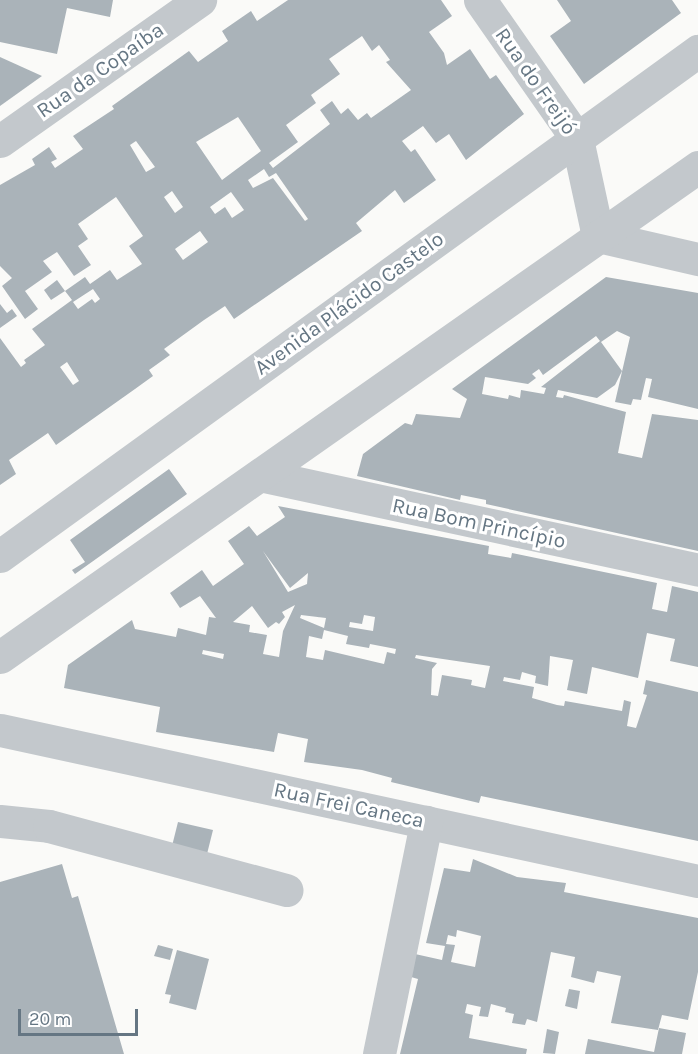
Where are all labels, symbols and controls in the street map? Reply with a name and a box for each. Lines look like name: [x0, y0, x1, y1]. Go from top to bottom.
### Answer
street label: Rua da Copaíba: [32, 17, 168, 123]
street label: Rua do Freijó: [490, 23, 582, 139]
street label: Avenida Plácido Castelo: [250, 226, 448, 380]
street label: Rua Bom Princípio: [390, 492, 568, 554]
street label: Rua Frei Caneca: [272, 777, 426, 833]
scale bar: [21, 997, 141, 1035]
text: 20 m: [29, 1008, 71, 1030]

